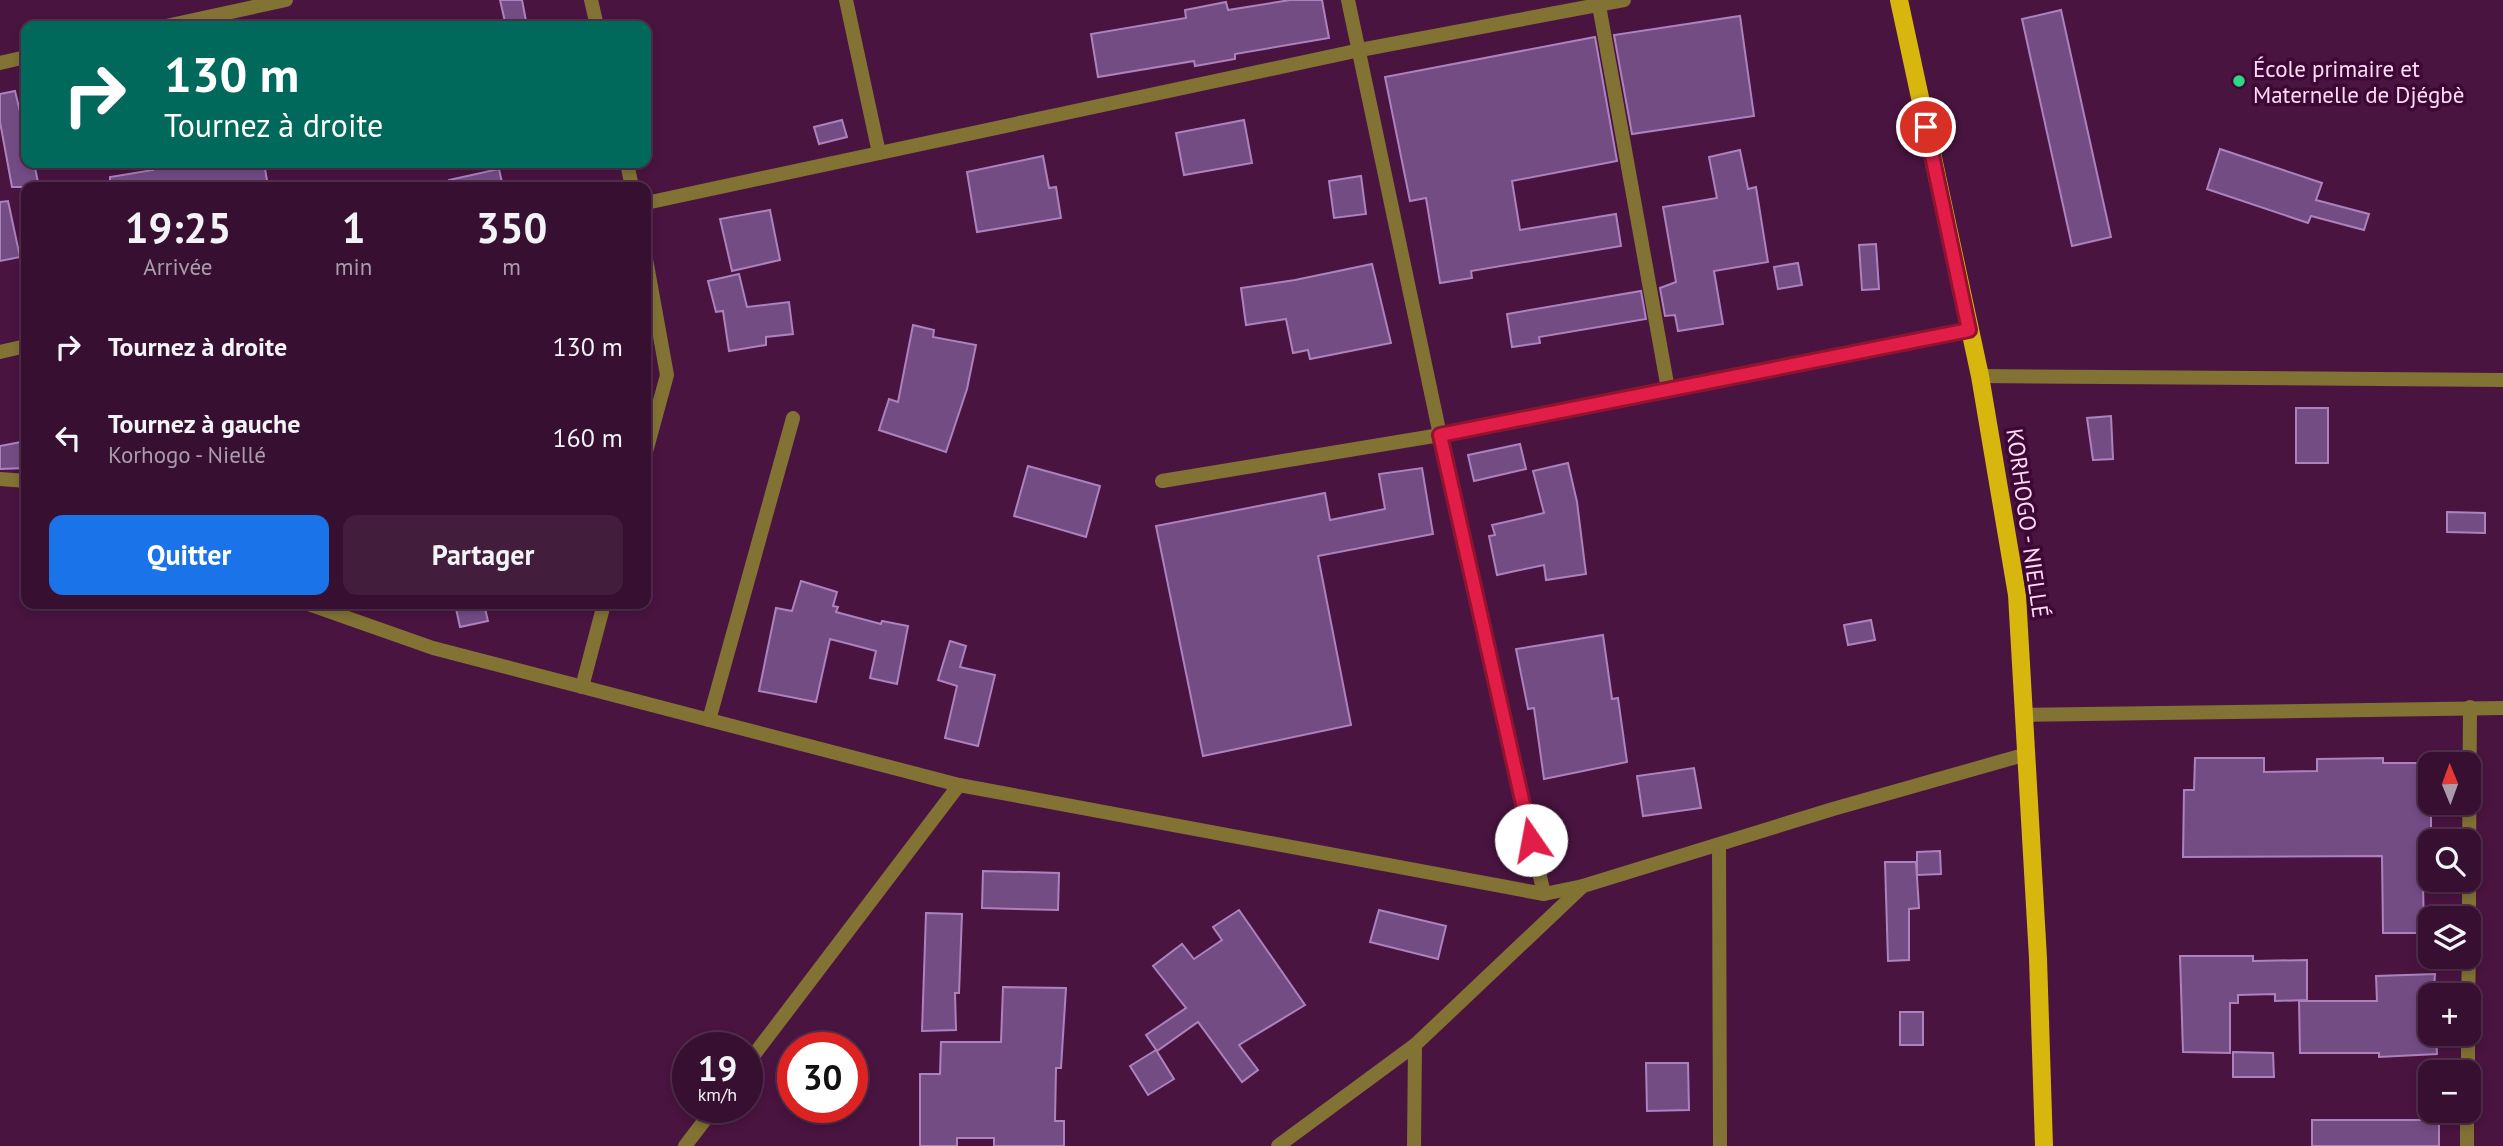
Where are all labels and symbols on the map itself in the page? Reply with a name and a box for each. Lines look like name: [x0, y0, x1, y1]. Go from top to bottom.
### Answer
place label: École primaire et Maternelle de Djégbè: [2253, 54, 2464, 109]
marker: École primaire et Maternelle de Djégbè: [2231, 73, 2247, 89]
pin: [1896, 97, 1956, 157]
street label: KORHOGO - NIELLÉ: [2000, 427, 2056, 619]
north arrow: [2418, 752, 2482, 816]
position arrow: [1494, 803, 1568, 877]
speed limit sign: 30: [777, 1032, 868, 1123]

